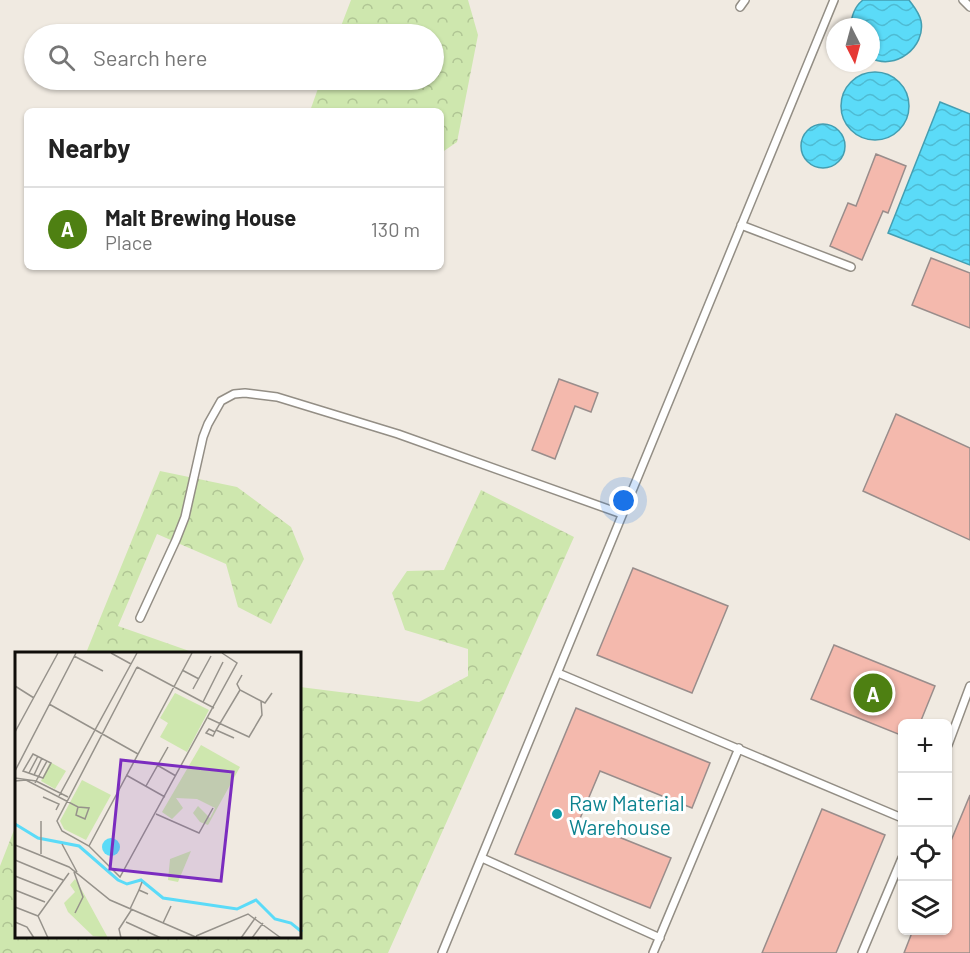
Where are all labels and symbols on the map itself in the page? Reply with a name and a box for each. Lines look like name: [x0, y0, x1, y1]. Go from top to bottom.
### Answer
north arrow: [826, 18, 880, 72]
your location: [609, 486, 638, 515]
inset map: [15, 652, 302, 938]
pin: A: [854, 670, 892, 716]
place label: Raw Material Warehouse: [569, 790, 685, 839]
marker: Raw Material Warehouse: [550, 807, 564, 821]

